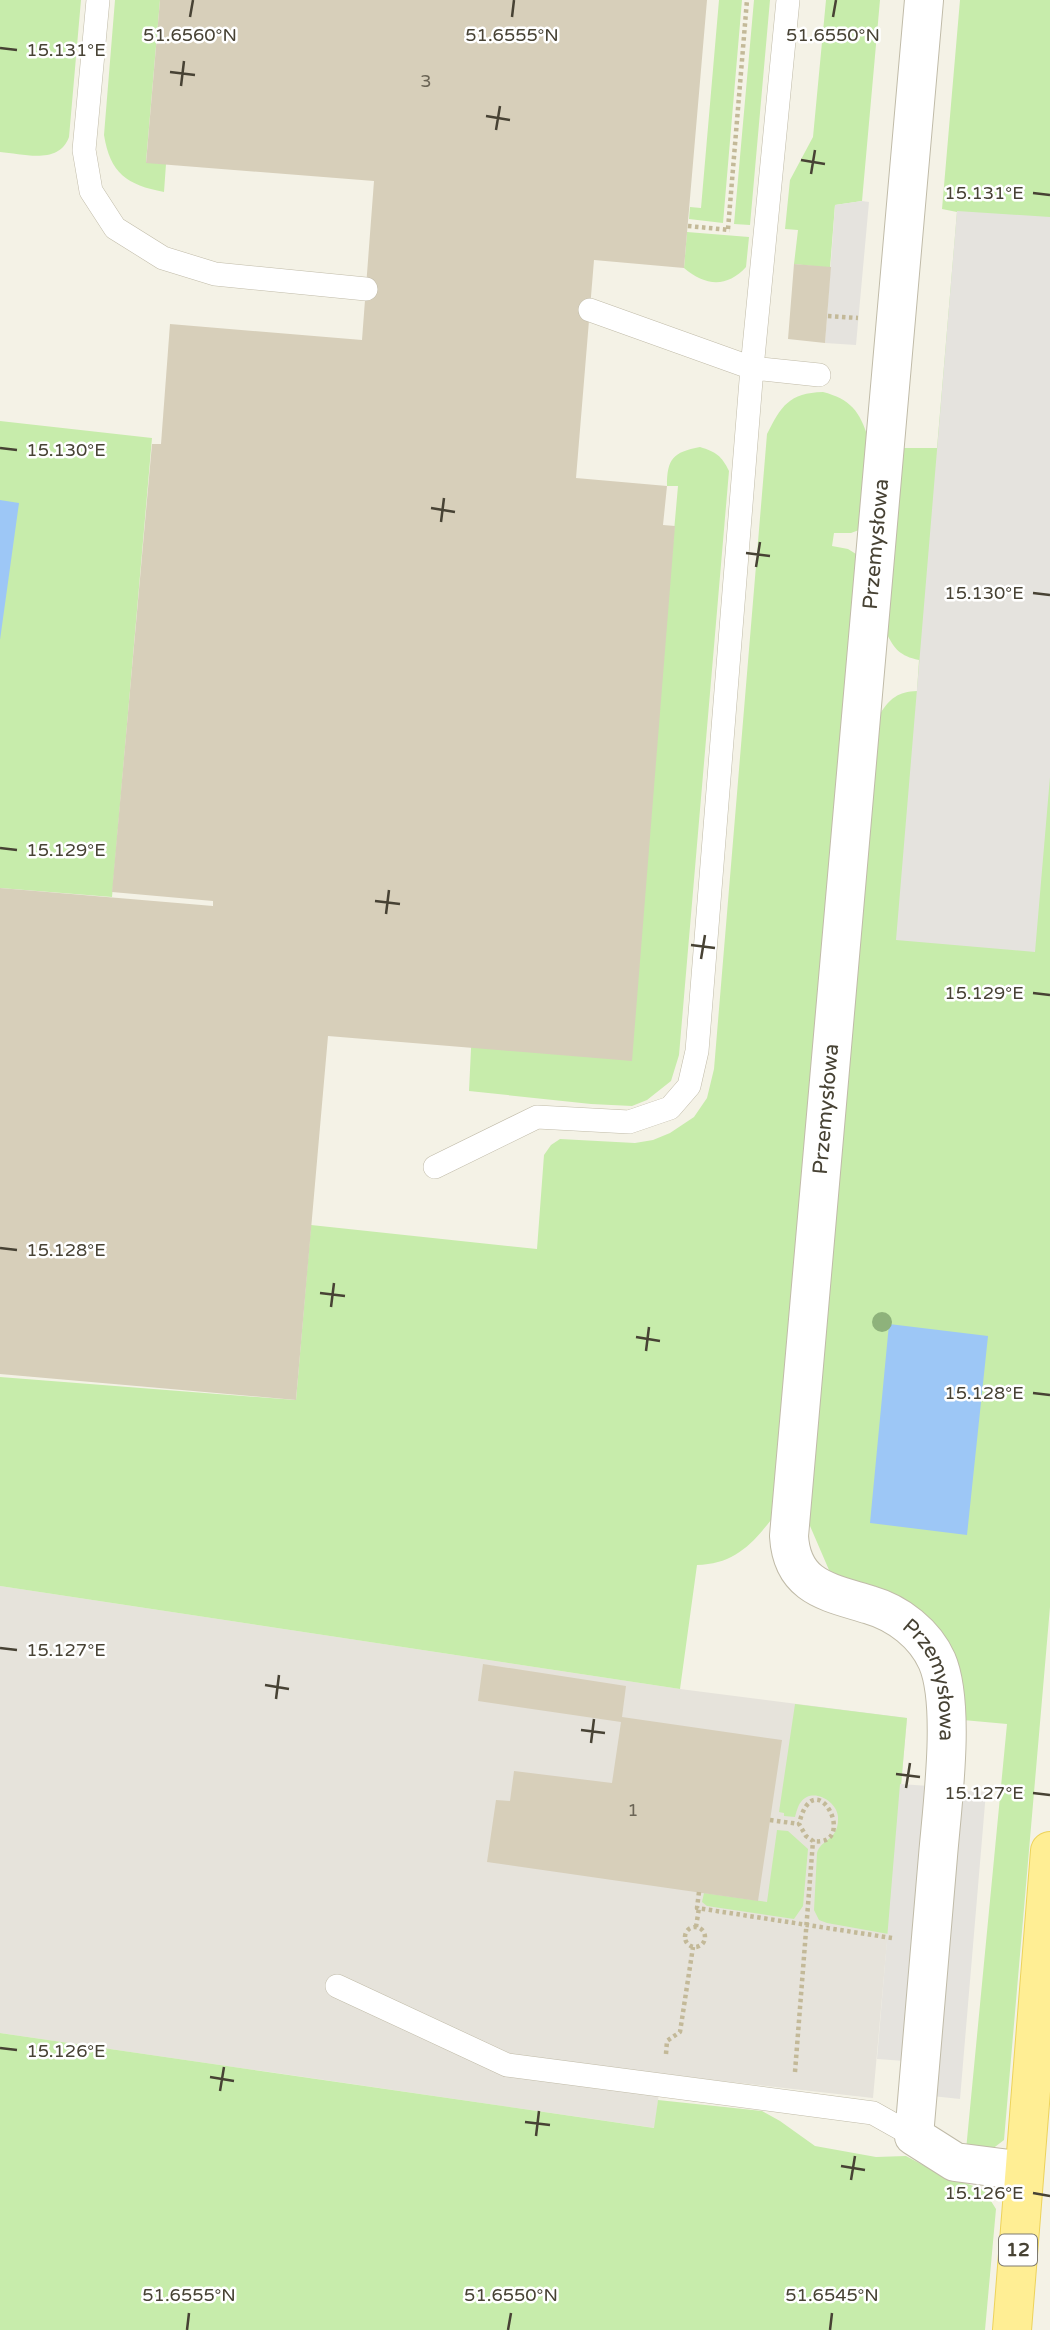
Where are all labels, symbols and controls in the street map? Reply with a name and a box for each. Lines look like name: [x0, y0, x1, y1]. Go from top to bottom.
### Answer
text: 51.6560°N: [143, 24, 237, 46]
text: 51.6555°N: [465, 24, 559, 46]
text: 51.6550°N: [786, 24, 880, 46]
text: 15.131°E: [26, 39, 106, 61]
house number: 3: [420, 70, 432, 92]
text: 15.131°E: [944, 182, 1024, 204]
text: 15.130°E: [26, 439, 106, 461]
street label: Przemysłowa: [858, 478, 894, 610]
text: 15.130°E: [944, 582, 1024, 604]
text: 15.129°E: [26, 839, 106, 861]
text: 15.129°E: [944, 982, 1024, 1004]
street label: Przemysłowa: [808, 1043, 844, 1175]
text: 15.128°E: [26, 1239, 106, 1261]
text: 15.128°E: [944, 1382, 1024, 1404]
street label: Przemysłowa: [898, 1613, 959, 1741]
text: 15.127°E: [26, 1639, 106, 1661]
text: 15.127°E: [944, 1782, 1024, 1804]
house number: 1: [627, 1799, 639, 1821]
text: 15.126°E: [26, 2040, 106, 2062]
text: 15.126°E: [944, 2182, 1024, 2204]
road number: 12: [999, 2234, 1037, 2266]
text: 51.6555°N: [142, 2284, 236, 2306]
text: 51.6550°N: [464, 2284, 558, 2306]
text: 51.6545°N: [785, 2284, 879, 2306]

